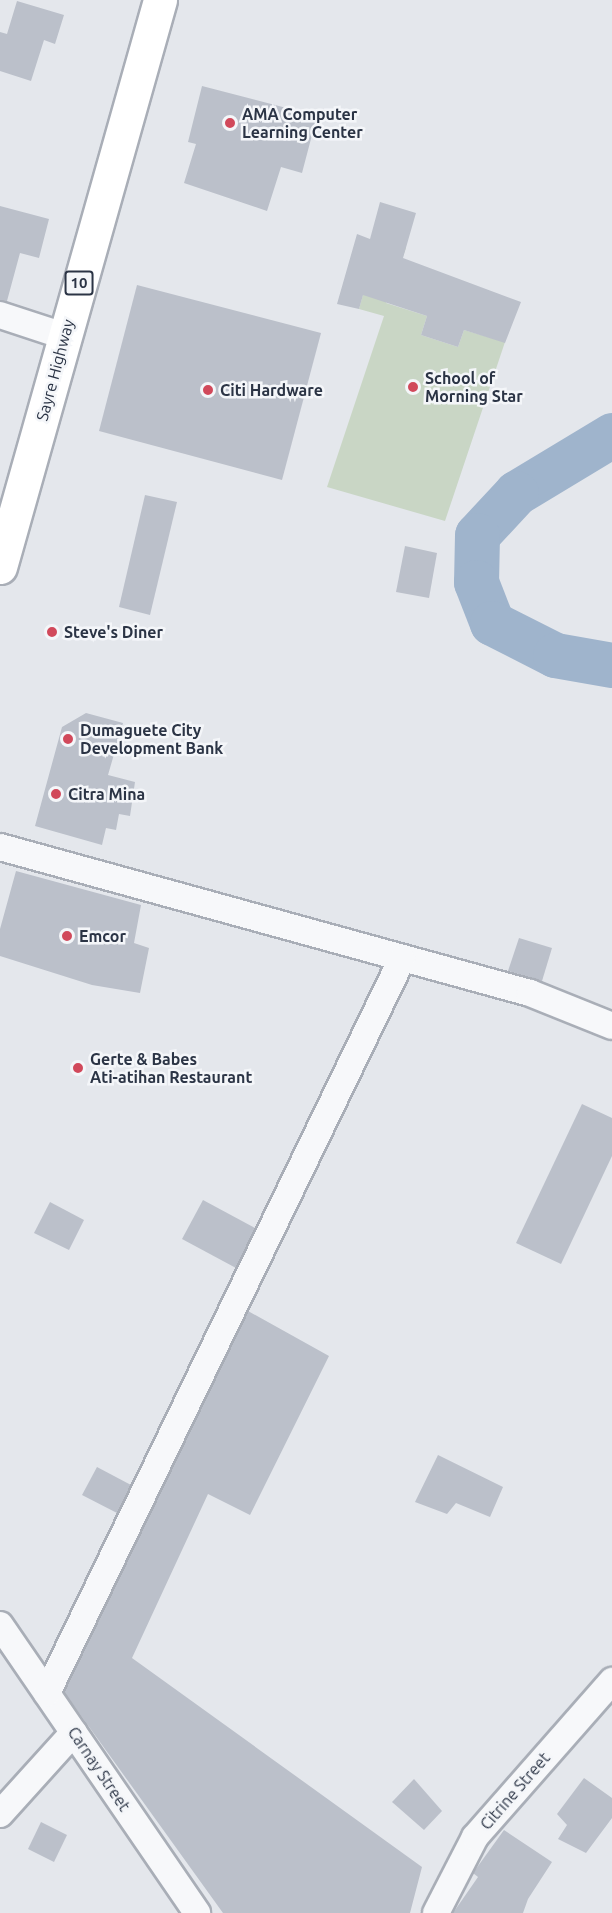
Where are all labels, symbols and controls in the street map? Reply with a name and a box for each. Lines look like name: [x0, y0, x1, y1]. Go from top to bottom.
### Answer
place label: AMA Computer Learning Center: [242, 104, 363, 142]
marker: AMA Computer Learning Center: [223, 116, 237, 130]
road number: 10: [64, 271, 94, 295]
street label: Sayre Highway: [32, 317, 78, 423]
place label: School of Morning Star: [425, 368, 523, 406]
place label: Citi Hardware: [220, 380, 323, 400]
marker: School of Morning Star: [406, 380, 420, 394]
marker: Citi Hardware: [201, 383, 215, 397]
place label: Steve's Diner: [64, 622, 163, 642]
marker: Steve's Diner: [45, 625, 59, 639]
place label: Dumaguete City Development Bank: [80, 720, 223, 758]
marker: Dumaguete City Development Bank: [61, 732, 75, 746]
place label: Citra Mina: [68, 784, 145, 804]
marker: Citra Mina: [49, 787, 63, 801]
place label: Emcor: [79, 926, 126, 946]
marker: Emcor: [60, 929, 74, 943]
place label: Gerte & Babes Ati-atihan Restaurant: [90, 1049, 252, 1087]
marker: Gerte & Babes Ati-atihan Restaurant: [71, 1061, 85, 1075]
street label: Carnay Street: [64, 1723, 134, 1815]
street label: Citrine Street: [476, 1748, 554, 1834]

